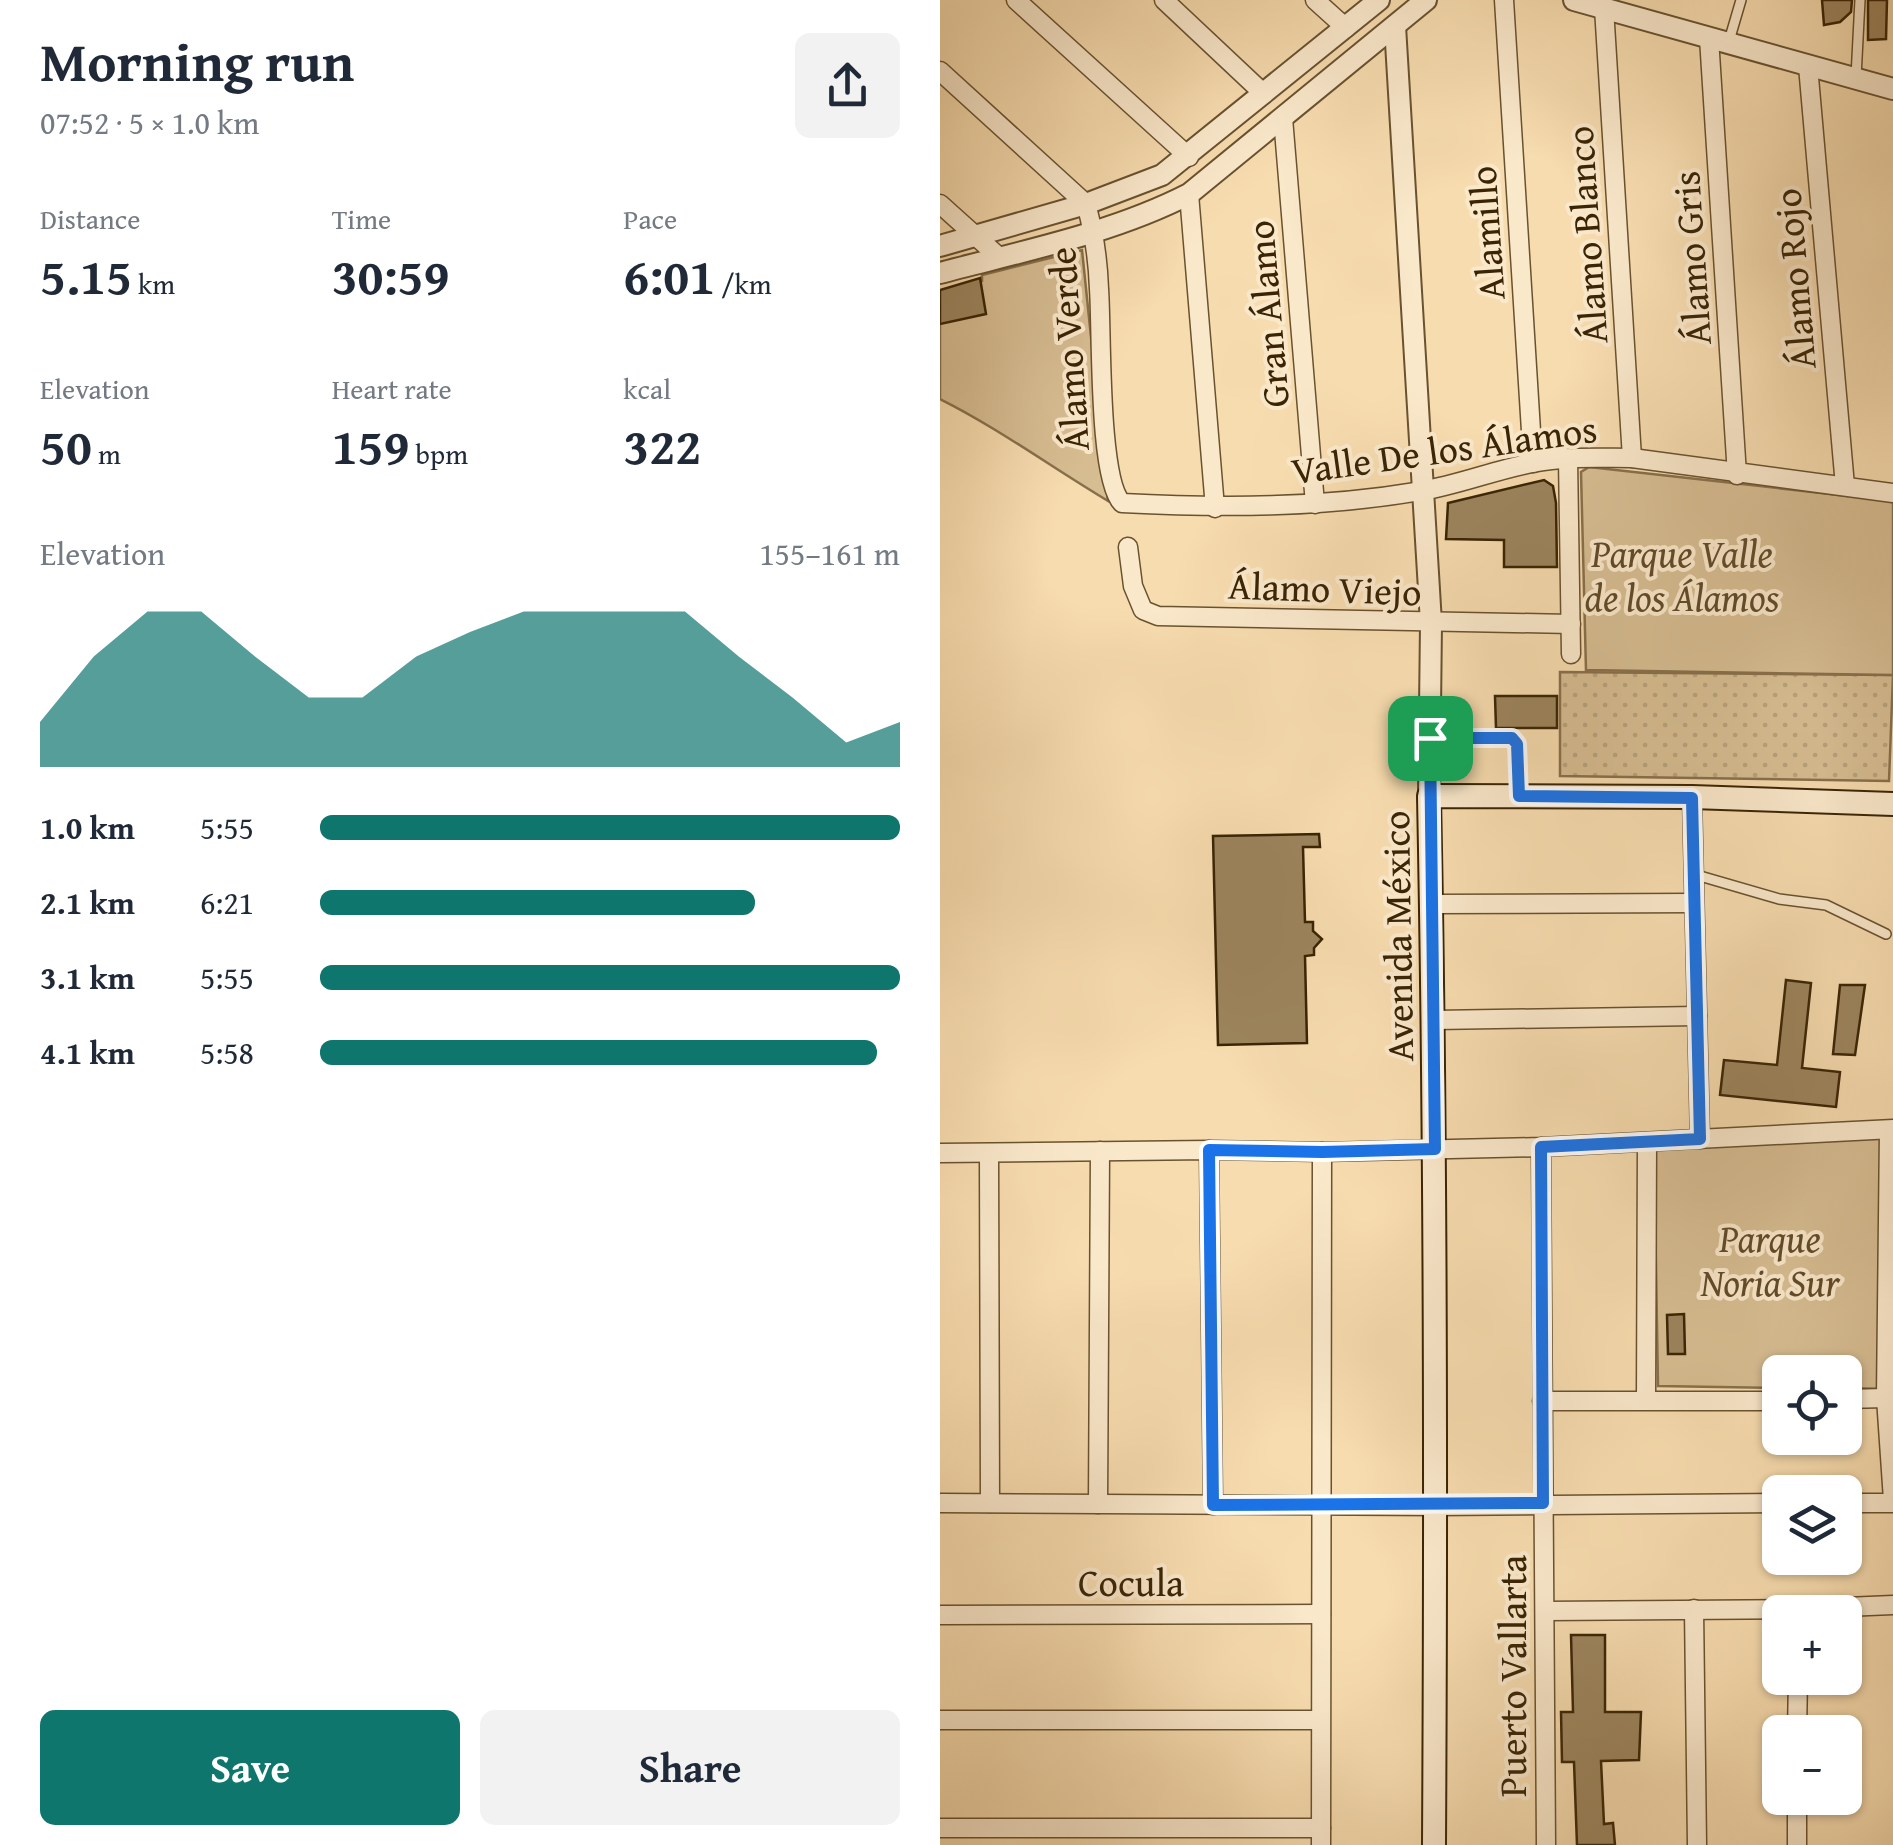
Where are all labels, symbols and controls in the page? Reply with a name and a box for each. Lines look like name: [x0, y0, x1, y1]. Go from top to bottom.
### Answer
text: Morning run: [40, 21, 354, 101]
button: share: [795, 33, 900, 138]
text: 07:52 · 5 × 1.0 km: [40, 99, 259, 146]
street label: Álamo Blanco: [1550, 124, 1622, 346]
street label: Alamillo: [1453, 164, 1519, 302]
street label: Álamo Gris: [1657, 169, 1725, 347]
street label: Álamo Rojo: [1758, 186, 1830, 372]
text: Distance: [40, 198, 140, 239]
text: Time: [332, 198, 391, 239]
text: Pace: [623, 198, 677, 239]
street label: Gran Álamo: [1231, 218, 1303, 410]
text: 5.15: [40, 239, 132, 312]
text: 30:59: [332, 239, 449, 312]
text: 6:01: [623, 239, 715, 312]
street label: Álamo Verde: [1033, 245, 1103, 453]
text: km: [132, 263, 175, 304]
text: /km: [715, 263, 772, 304]
text: Elevation: [40, 368, 150, 409]
text: Heart rate: [332, 368, 452, 409]
text: kcal: [623, 368, 671, 409]
street label: Valle De los Álamos: [1288, 400, 1600, 498]
text: 50: [40, 409, 92, 482]
text: 159: [332, 409, 409, 482]
text: 322: [623, 409, 701, 482]
text: m: [92, 433, 121, 474]
text: bpm: [409, 433, 468, 474]
park label: Parque Valle de los Álamos: [1585, 525, 1780, 625]
text: Elevation: [40, 530, 165, 577]
text: 155–161 m: [759, 530, 900, 577]
street label: Álamo Viejo: [1227, 557, 1423, 619]
pin: [1388, 696, 1473, 781]
icon: arrive: [1403, 711, 1458, 766]
text: 1.0 km: [40, 804, 135, 851]
text: 5:55: [200, 804, 254, 851]
street label: Avenida México: [1367, 810, 1427, 1062]
text: 2.1 km: [40, 879, 135, 926]
text: 6:21: [200, 879, 254, 926]
text: 3.1 km: [40, 954, 135, 1001]
text: 5:55: [200, 954, 254, 1001]
text: 4.1 km: [40, 1029, 135, 1076]
text: 5:58: [200, 1029, 254, 1076]
park label: Parque Noria Sur: [1699, 1210, 1841, 1310]
map controls: [1762, 1355, 1862, 1815]
button: locate: [1762, 1355, 1862, 1455]
button: layers: [1762, 1475, 1862, 1575]
street label: Cocula: [1078, 1554, 1184, 1610]
street label: Puerto Vallarta: [1484, 1555, 1540, 1797]
button: +: [1762, 1595, 1862, 1695]
button: Save: [40, 1710, 460, 1825]
button: Share: [480, 1710, 900, 1825]
button: −: [1762, 1715, 1862, 1815]

